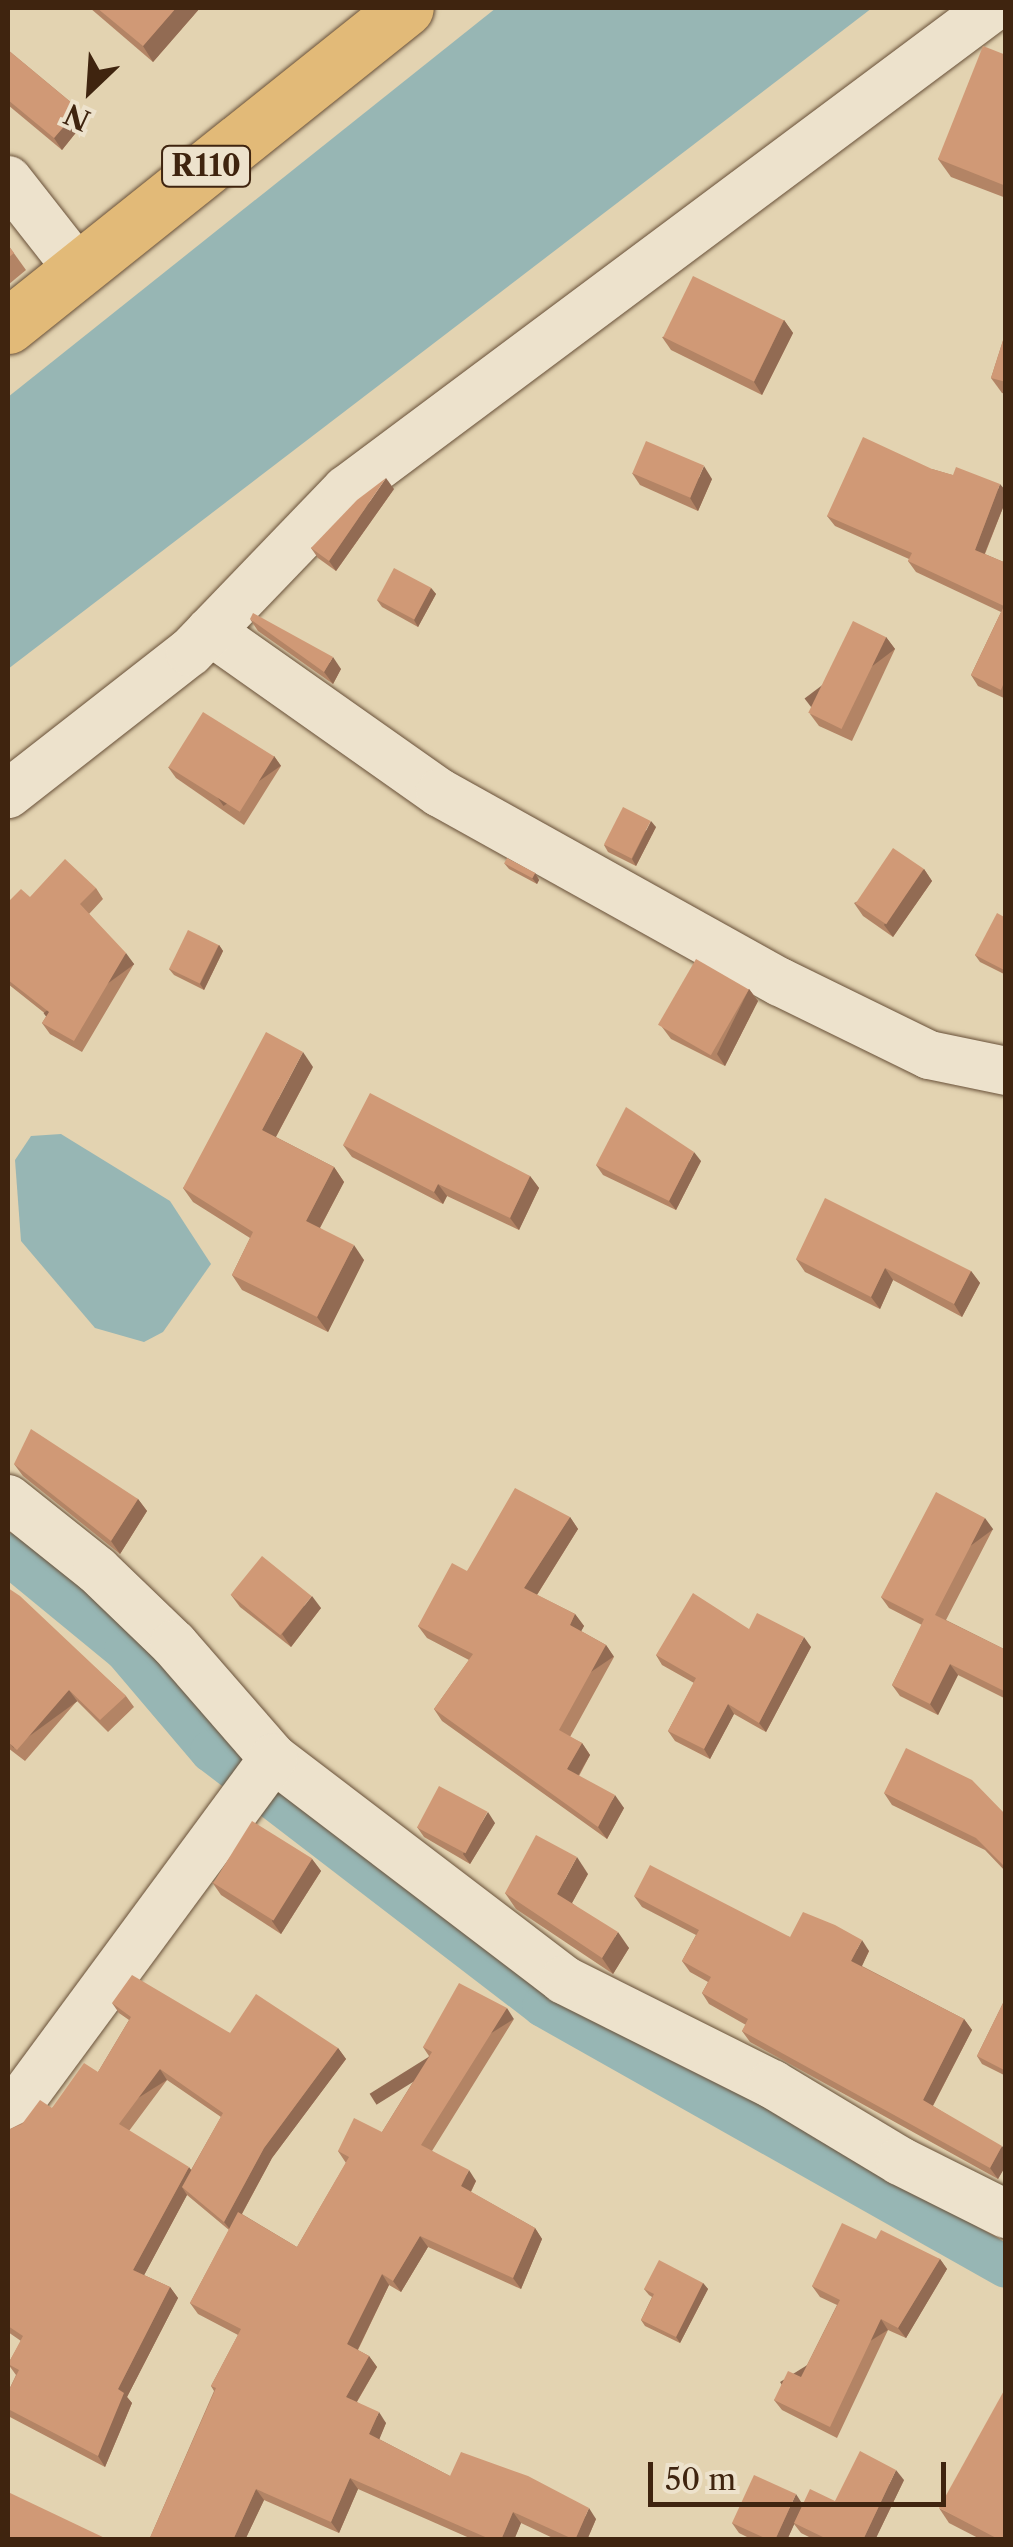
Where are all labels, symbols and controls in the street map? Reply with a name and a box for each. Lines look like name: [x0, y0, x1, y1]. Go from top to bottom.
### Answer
north arrow: [40, 40, 140, 140]
text: N: [59, 97, 96, 138]
road number: R110: [161, 141, 251, 191]
scale bar: [653, 2442, 950, 2504]
text: 50 m: [665, 2461, 736, 2498]

